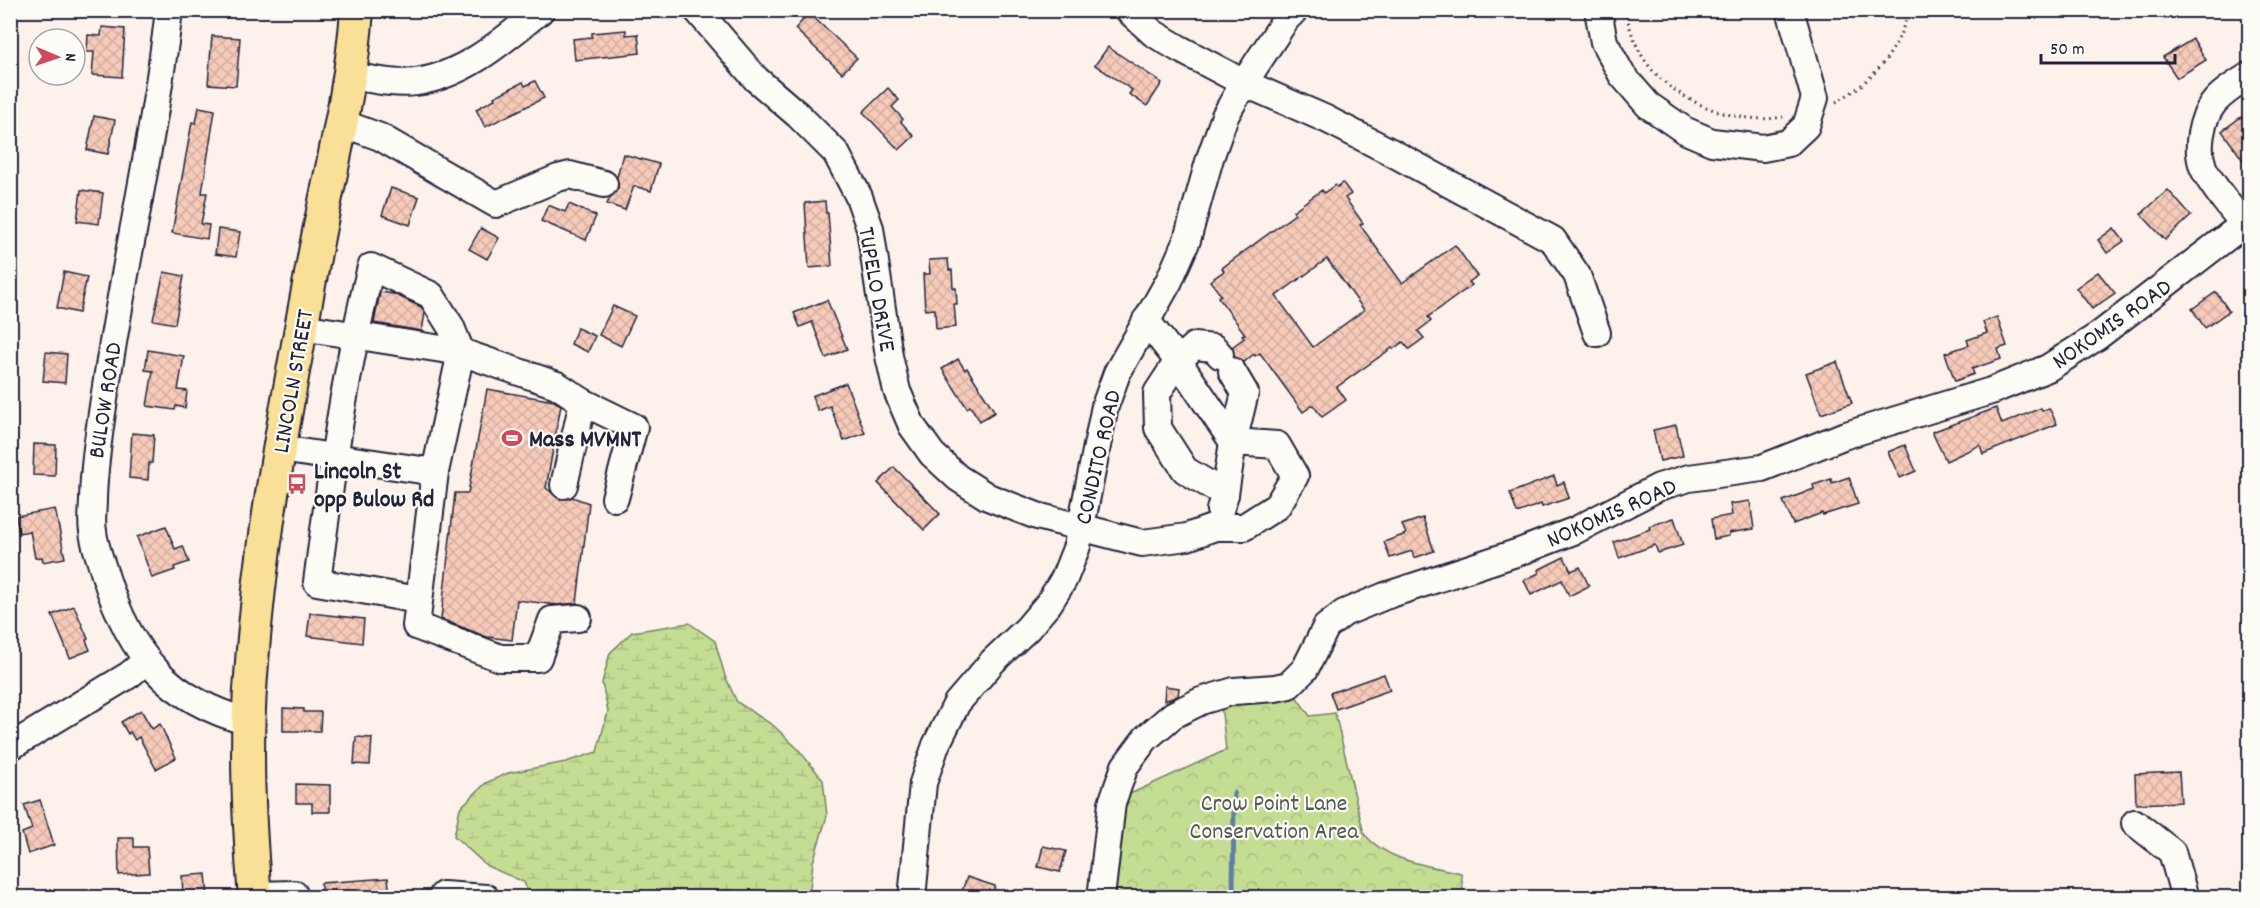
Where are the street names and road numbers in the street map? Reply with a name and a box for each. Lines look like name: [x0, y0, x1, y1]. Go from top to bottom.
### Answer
street label: TUPELO DRIVE: [847, 225, 903, 355]
street label: NOKOMIS ROAD: [2046, 272, 2179, 379]
street label: LINCOLN STREET: [266, 307, 324, 456]
street label: BULOW ROAD: [81, 340, 133, 461]
street label: CONDITO ROAD: [1068, 387, 1132, 528]
street label: NOKOMIS ROAD: [1542, 471, 1683, 559]

